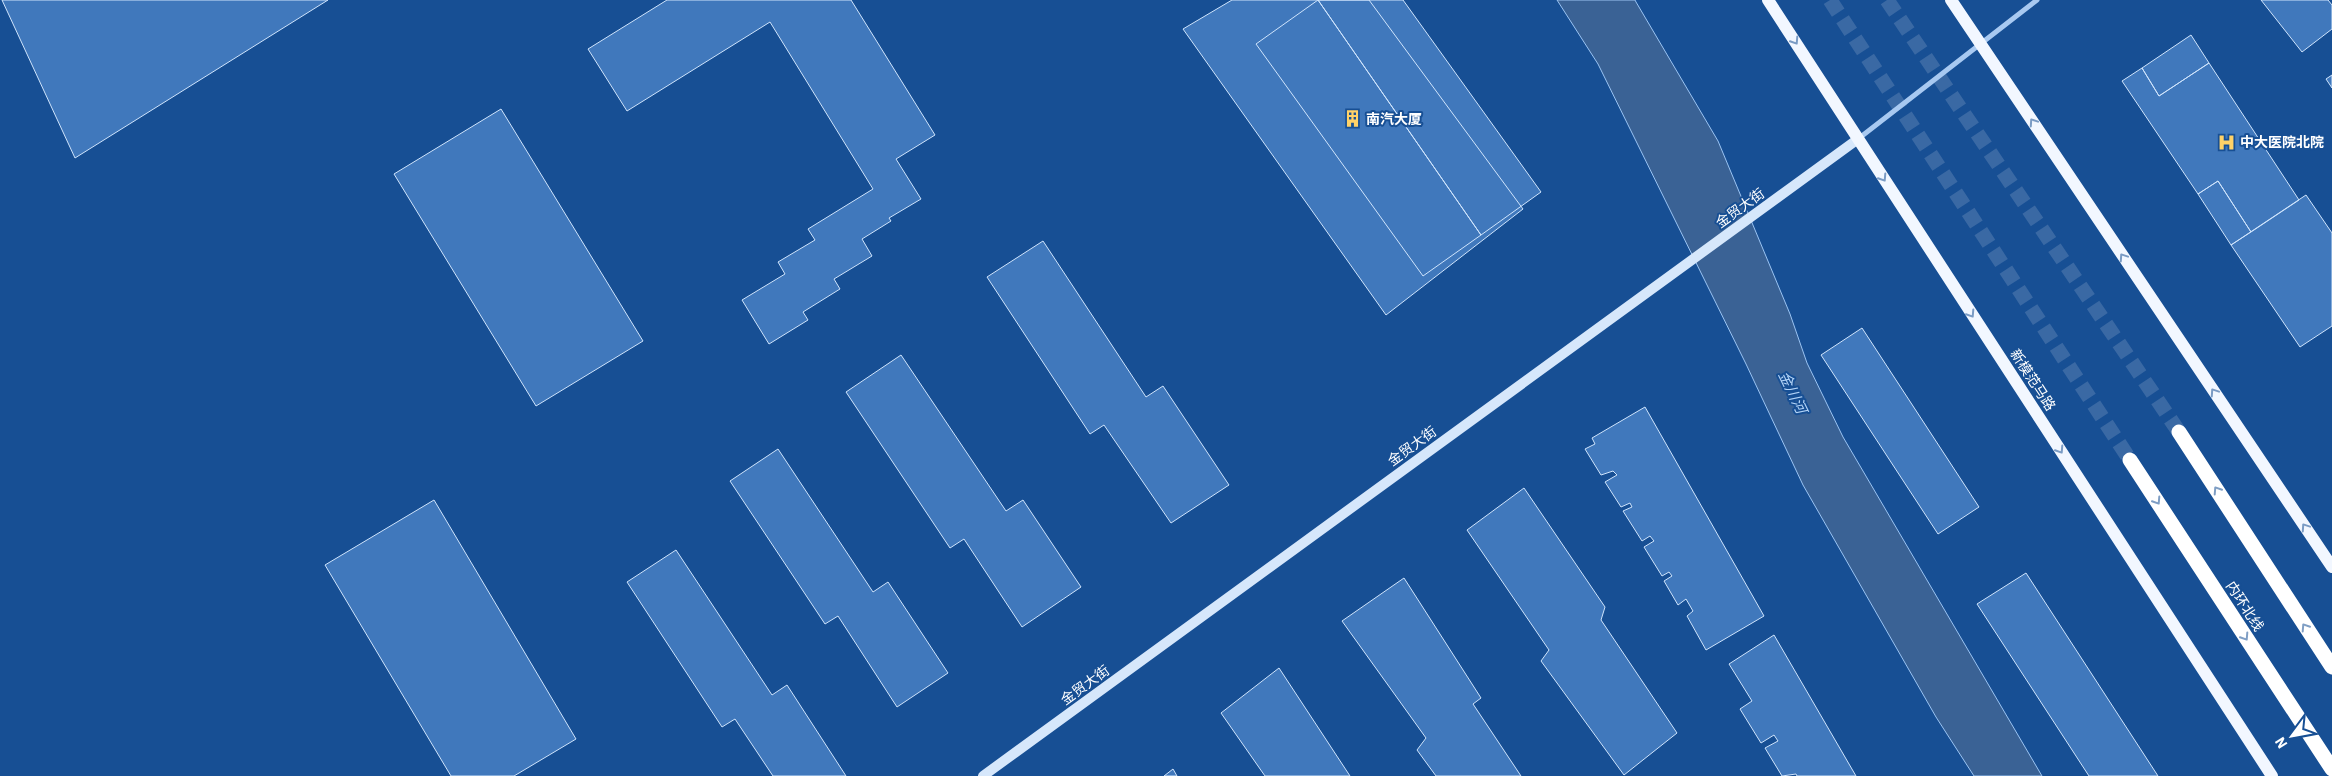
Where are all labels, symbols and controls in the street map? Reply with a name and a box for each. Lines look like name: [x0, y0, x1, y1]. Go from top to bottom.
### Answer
one-way arrow: [1788, 36, 1798, 45]
building icon: 南汽大厦: [1342, 109, 1362, 129]
place label: 南汽大厦: [1366, 110, 1422, 128]
one-way arrow: [2030, 119, 2039, 128]
hospital icon: 中大医院北院: [2216, 132, 2236, 152]
place label: 中大医院北院: [2240, 133, 2324, 151]
one-way arrow: [1877, 172, 1886, 181]
street label: 金贸大街: [1712, 184, 1768, 232]
one-way arrow: [2120, 253, 2129, 263]
one-way arrow: [1965, 308, 1975, 317]
street label: 新模范马路: [2006, 346, 2060, 414]
water label: 金川河: [1775, 368, 1813, 419]
one-way arrow: [2211, 388, 2220, 398]
street label: 金贸大街: [1384, 422, 1440, 470]
one-way arrow: [2054, 444, 2063, 454]
one-way arrow: [2213, 487, 2223, 496]
one-way arrow: [2150, 495, 2160, 504]
one-way arrow: [2302, 523, 2311, 533]
street label: 内环北线: [2222, 578, 2268, 634]
one-way arrow: [2302, 623, 2312, 632]
one-way arrow: [2239, 632, 2249, 641]
street label: 金贸大街: [1057, 661, 1113, 709]
north arrow: [2267, 711, 2317, 761]
text: N: [2271, 734, 2291, 752]

